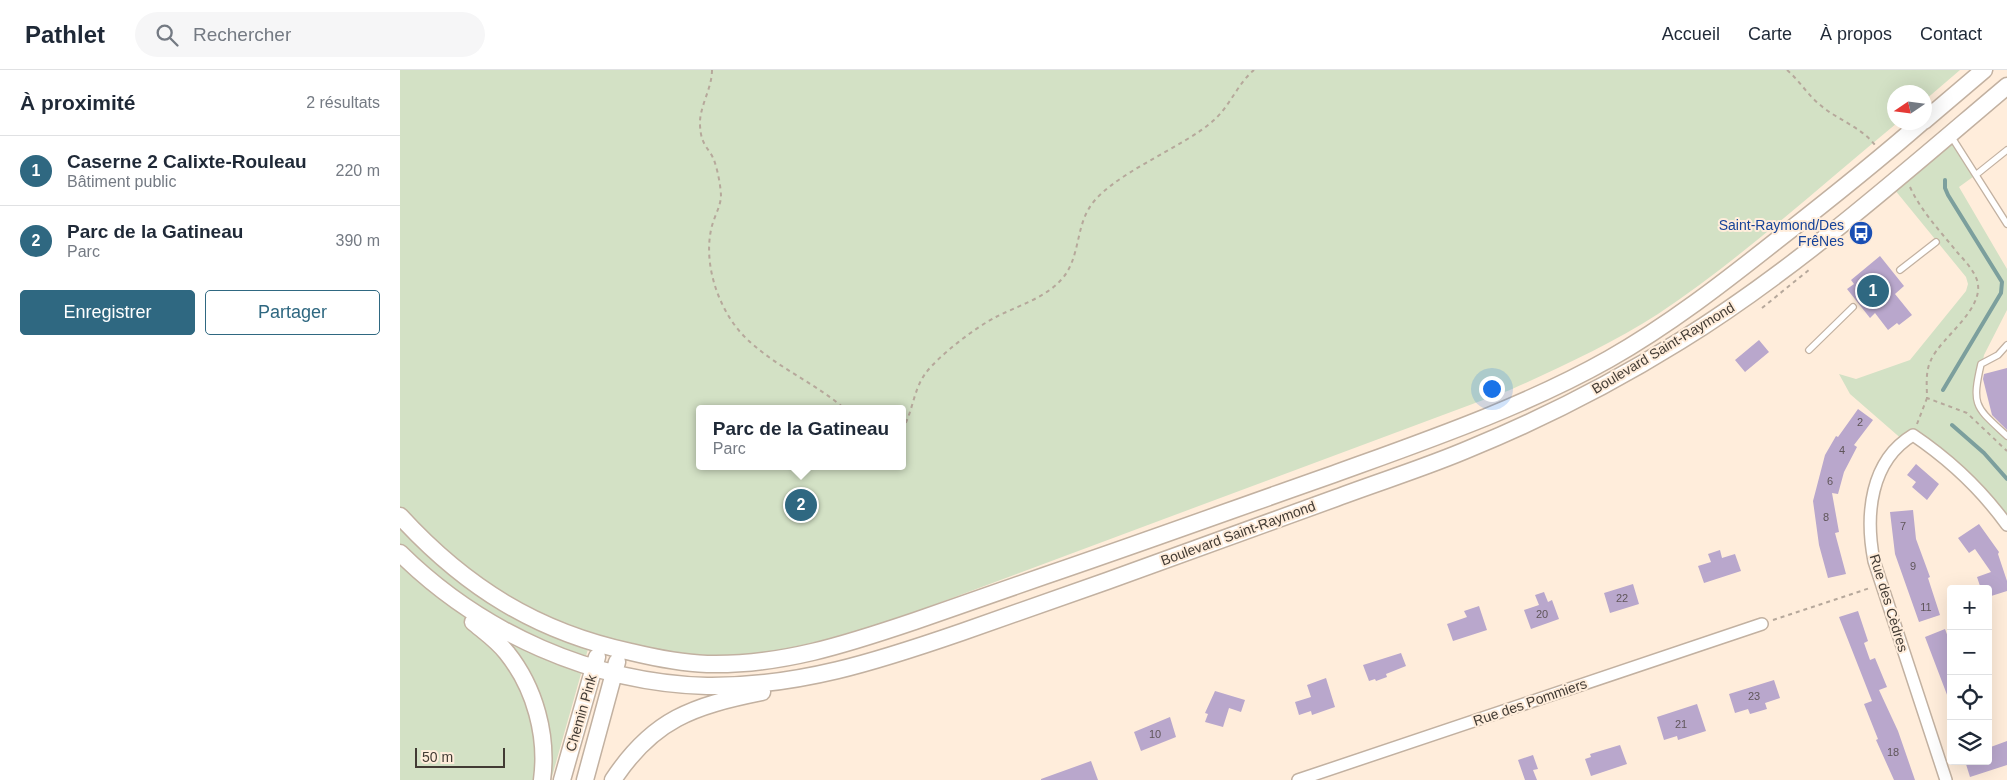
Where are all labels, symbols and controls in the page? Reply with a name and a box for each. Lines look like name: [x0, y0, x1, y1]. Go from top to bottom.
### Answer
search box: [135, 12, 485, 57]
text: Pathlet: [25, 21, 105, 48]
icon: search: [153, 21, 181, 49]
text: Rechercher: [193, 24, 291, 45]
text: Accueil: [1662, 24, 1720, 44]
text: Carte: [1748, 24, 1792, 44]
text: À propos: [1820, 24, 1892, 44]
text: Contact: [1920, 24, 1982, 44]
north arrow: [1887, 85, 1932, 130]
text: À proximité: [20, 91, 136, 114]
text: 2 résultats: [306, 94, 380, 111]
text: Caserne 2 Calixte-Rouleau: [67, 151, 307, 172]
text: 1: [32, 162, 40, 179]
text: 220 m: [336, 162, 380, 179]
text: Bâtiment public: [67, 173, 176, 190]
place label: Saint-Raymond/Des FrêNes: [1719, 217, 1844, 249]
bus stop icon: Saint-Raymond/Des FrêNes: [1848, 220, 1874, 246]
text: Parc de la Gatineau: [67, 221, 243, 242]
text: 2: [32, 232, 40, 249]
text: 390 m: [336, 232, 380, 249]
text: Parc: [67, 243, 100, 260]
pin: 1: [1857, 272, 1889, 310]
button: Enregistrer: [20, 290, 195, 335]
button: Partager: [205, 290, 380, 335]
street label: Boulevard Saint-Raymond: [1589, 299, 1737, 397]
your location: [1479, 376, 1505, 402]
popup: [696, 405, 906, 470]
house number: 2: [1857, 416, 1863, 428]
text: Parc de la Gatineau: [713, 418, 889, 439]
text: Parc: [713, 440, 746, 457]
house number: 4: [1839, 444, 1845, 456]
house number: 6: [1827, 475, 1833, 487]
pin: 2: [785, 486, 817, 524]
street label: Boulevard Saint-Raymond: [1158, 498, 1318, 568]
house number: 8: [1823, 511, 1829, 523]
house number: 7: [1900, 520, 1906, 532]
street label: Rue des Cèdres: [1867, 552, 1911, 654]
house number: 9: [1910, 560, 1916, 572]
map controls: [1947, 585, 1992, 765]
button: +: [1947, 585, 1992, 630]
house number: 22: [1616, 592, 1628, 604]
house number: 11: [1920, 601, 1932, 613]
house number: 20: [1536, 608, 1548, 620]
button: −: [1947, 630, 1992, 675]
street label: Chemin Pink: [562, 672, 600, 753]
street label: Rue des Pommiers: [1471, 675, 1589, 729]
button: locate: [1947, 675, 1992, 720]
house number: 23: [1748, 690, 1760, 702]
house number: 21: [1675, 718, 1687, 730]
button: layers: [1947, 720, 1992, 765]
house number: 10: [1149, 728, 1161, 740]
scale bar: [415, 745, 505, 768]
house number: 18: [1887, 746, 1899, 758]
text: 50 m: [422, 749, 453, 765]

